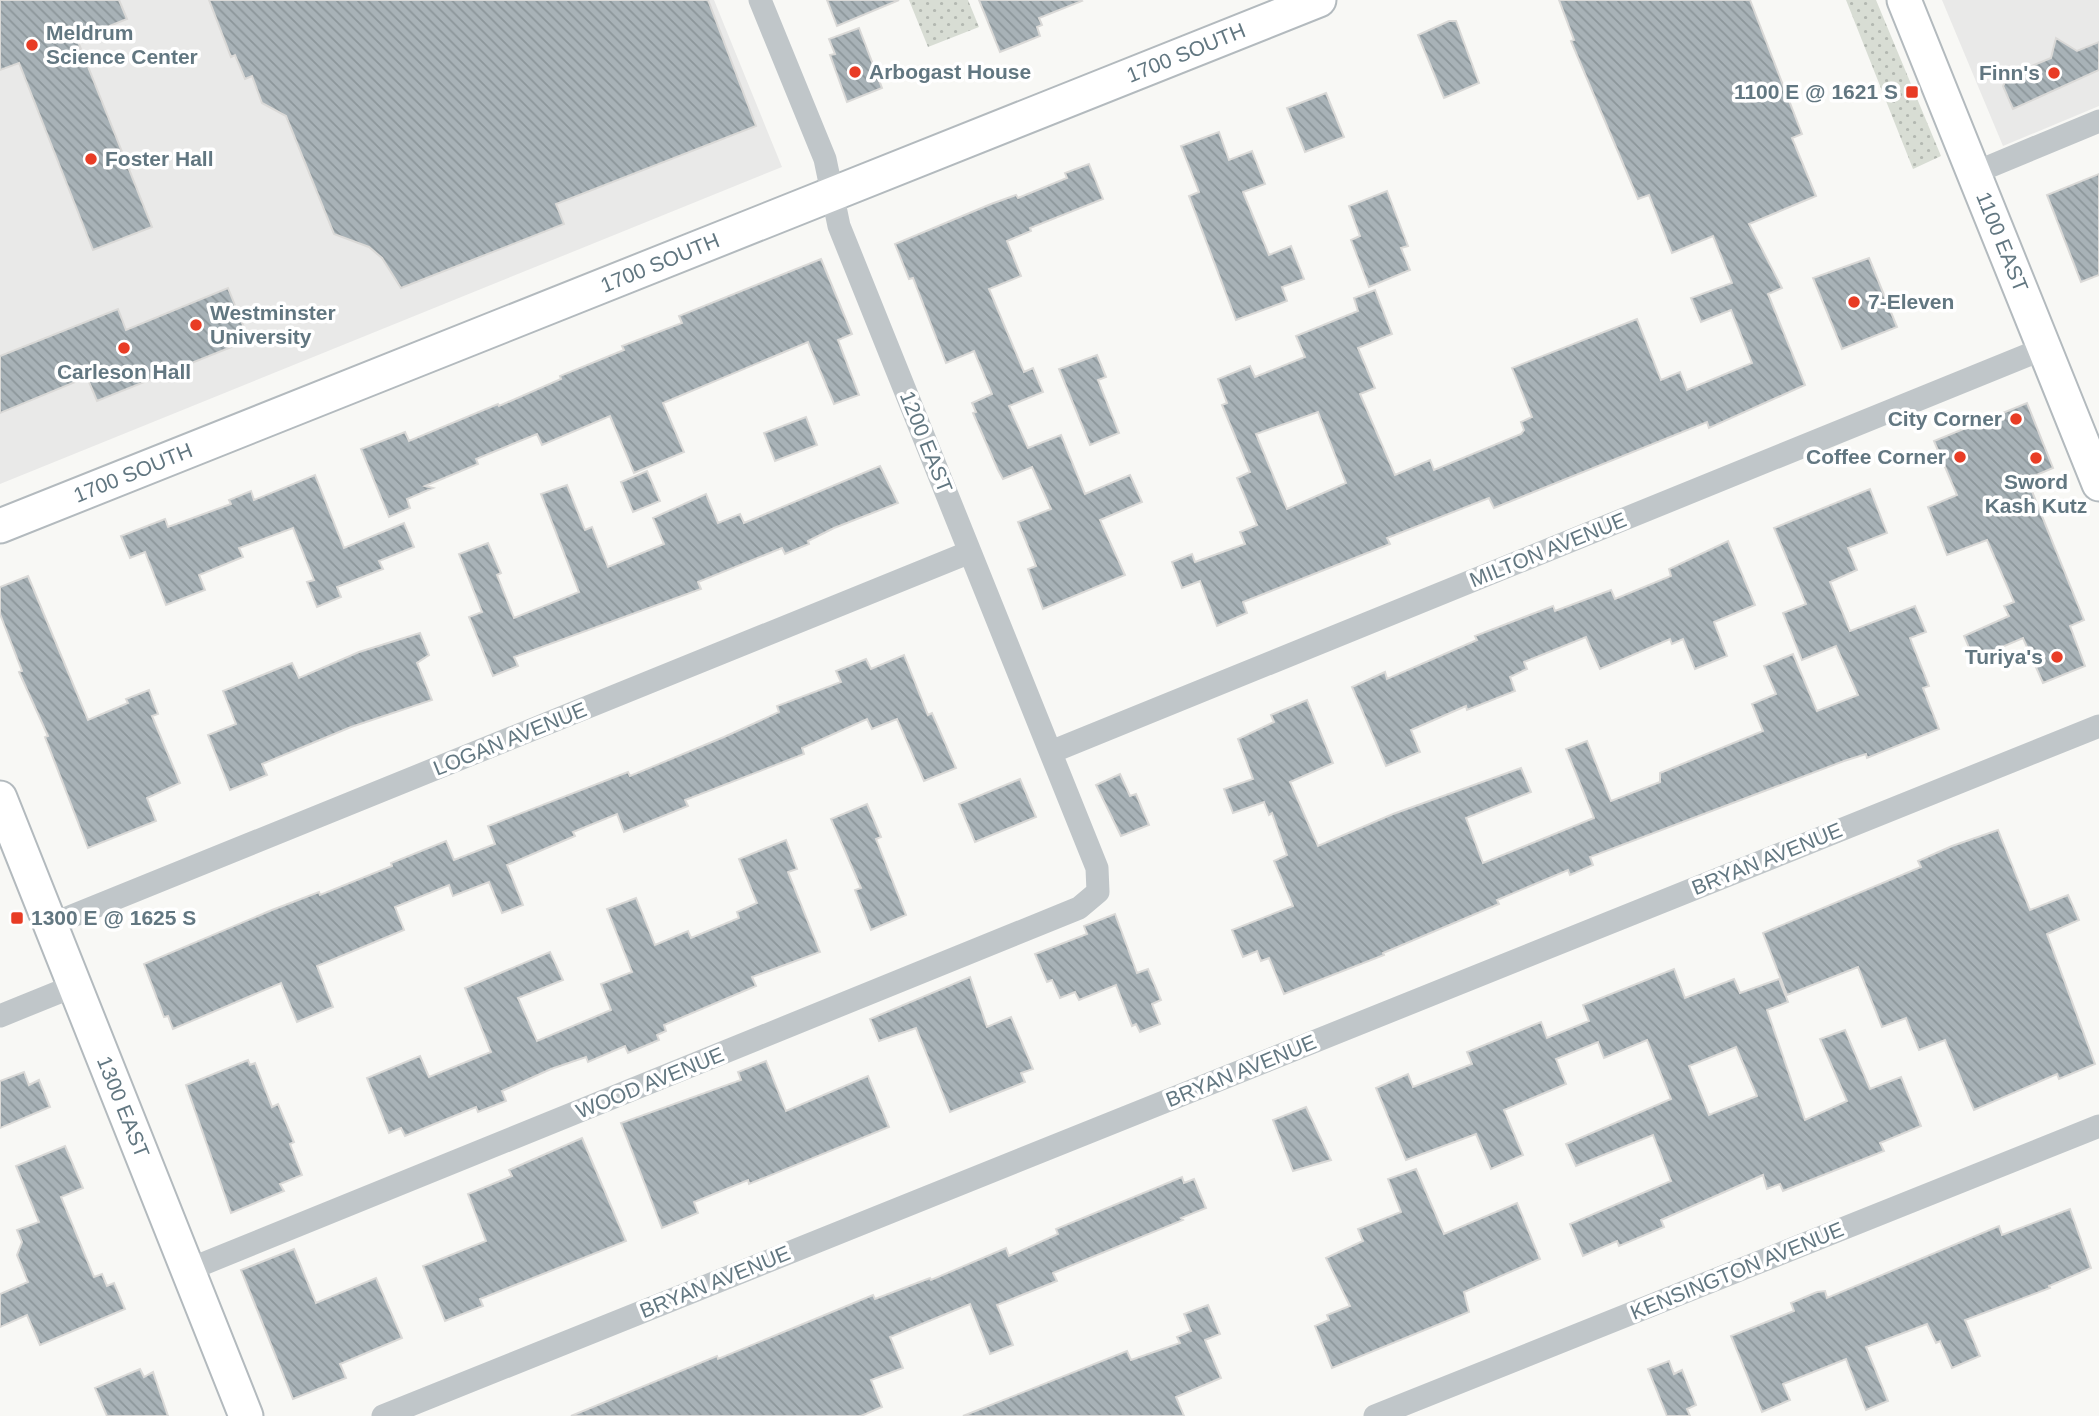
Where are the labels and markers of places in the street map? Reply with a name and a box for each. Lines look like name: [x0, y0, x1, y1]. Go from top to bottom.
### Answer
place label: Meldrum Science Center: [46, 21, 198, 68]
marker: Meldrum Science Center: [24, 37, 40, 53]
place label: Arbogast House: [869, 60, 1031, 83]
place label: Finn's: [1979, 61, 2040, 84]
marker: Arbogast House: [847, 64, 863, 80]
marker: Finn's: [2046, 65, 2062, 81]
place label: 1100 E @ 1621 S: [1734, 80, 1898, 103]
marker: 1100 E @ 1621 S: [1904, 84, 1920, 100]
place label: Foster Hall: [105, 147, 214, 170]
marker: Foster Hall: [83, 151, 99, 167]
place label: 7-Eleven: [1868, 290, 1954, 313]
marker: 7-Eleven: [1846, 294, 1862, 310]
place label: Westminster University: [210, 301, 336, 348]
marker: Westminster University: [188, 317, 204, 333]
marker: Carleson Hall: [116, 340, 132, 356]
place label: Carleson Hall: [57, 360, 191, 383]
place label: City Corner: [1888, 407, 2002, 430]
marker: City Corner: [2008, 411, 2024, 427]
place label: Coffee Corner: [1806, 445, 1946, 468]
marker: Coffee Corner: [1952, 449, 1968, 465]
marker: Sword Kash Kutz: [2028, 450, 2044, 466]
place label: Sword Kash Kutz: [1985, 470, 2087, 517]
place label: Turiya's: [1965, 645, 2043, 668]
marker: Turiya's: [2049, 649, 2065, 665]
place label: 1300 E @ 1625 S: [31, 906, 196, 929]
marker: 1300 E @ 1625 S: [9, 910, 25, 926]

